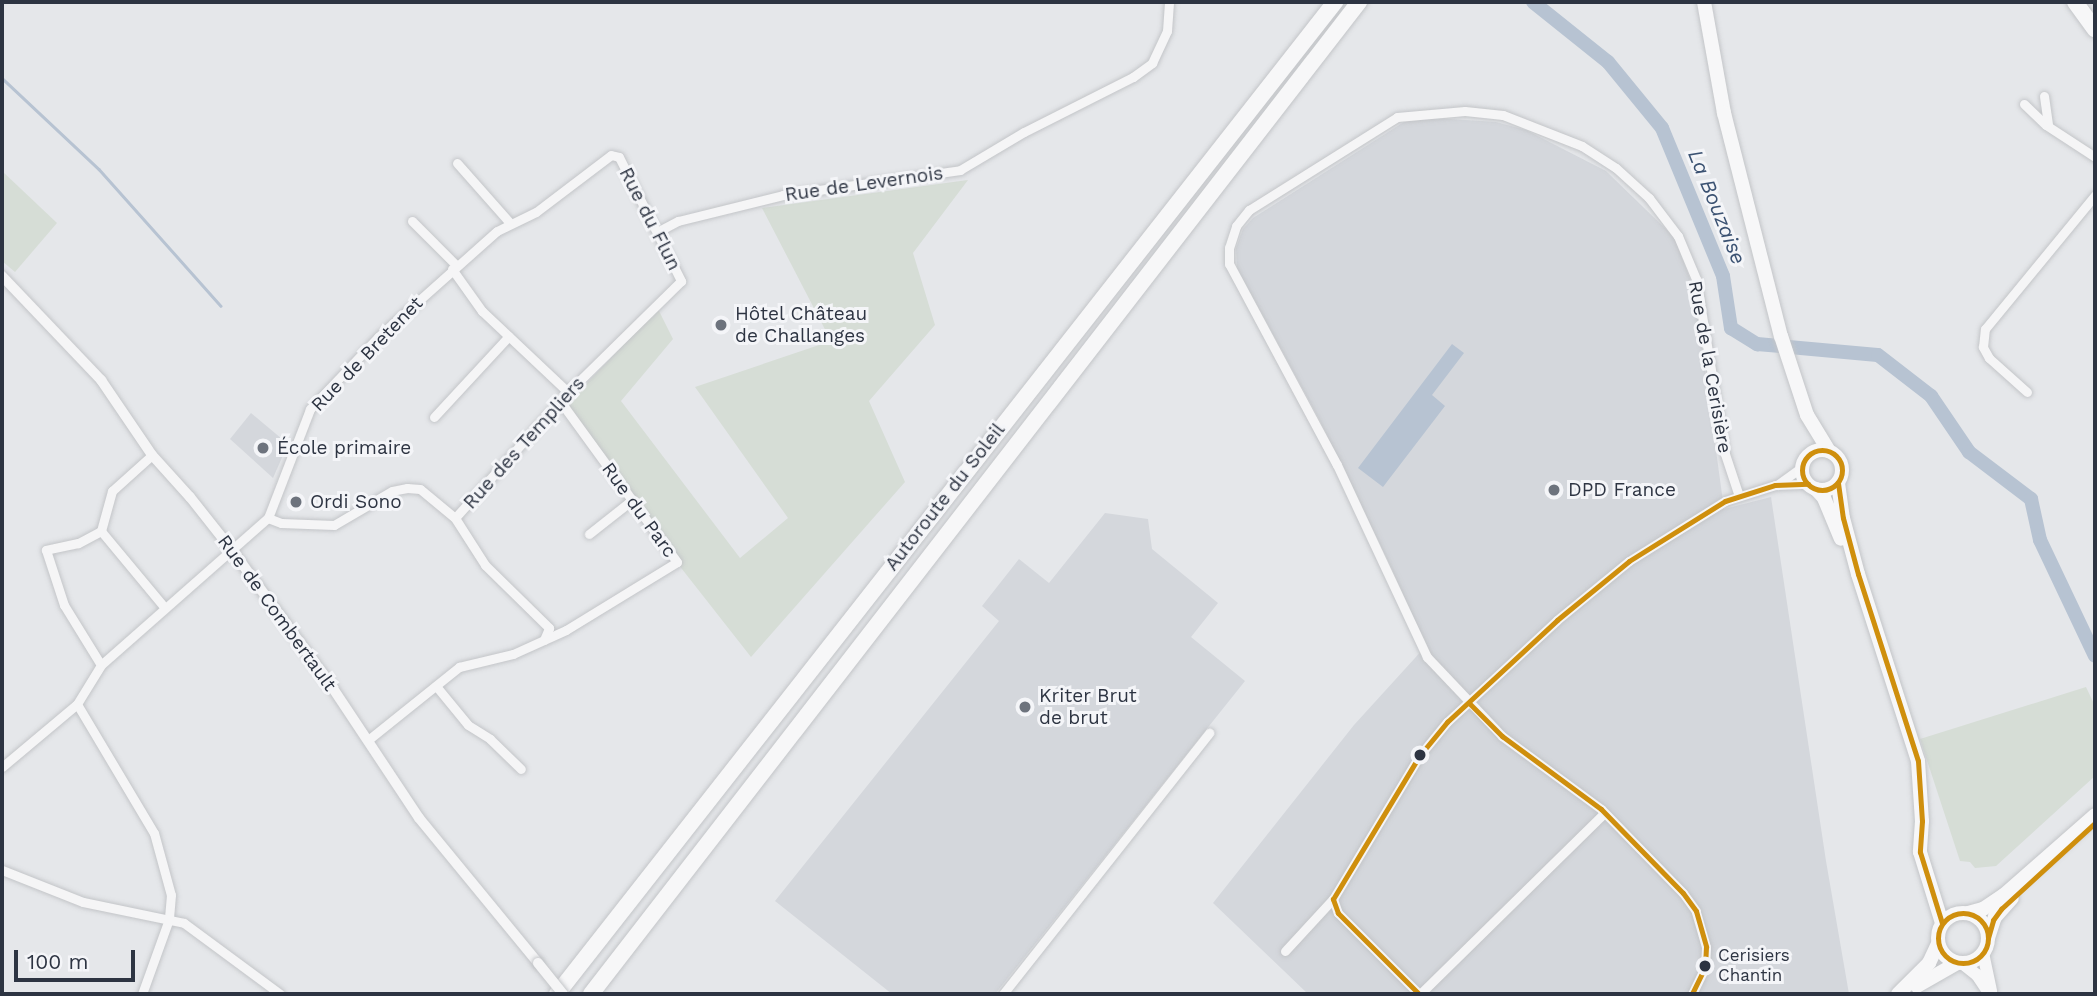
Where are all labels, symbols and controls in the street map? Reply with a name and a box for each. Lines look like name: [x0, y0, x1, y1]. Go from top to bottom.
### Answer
water label: La Bouzaise: [1683, 146, 1751, 268]
street label: Rue de Levernois: [783, 162, 945, 206]
street label: Rue du Flun: [614, 164, 686, 274]
street label: Rue de la Cerisière: [1684, 279, 1736, 455]
street label: Rue de Bretenet: [306, 292, 428, 416]
place label: Hôtel Château de Challanges: [735, 303, 868, 347]
marker: Hôtel Château de Challanges: [713, 317, 729, 333]
street label: Rue des Templiers: [458, 372, 590, 514]
street label: Autoroute du Soleil: [880, 419, 1010, 575]
place label: École primaire: [277, 437, 411, 459]
marker: École primaire: [255, 440, 271, 456]
street label: Rue du Parc: [597, 458, 681, 562]
place label: DPD France: [1568, 479, 1676, 501]
marker: DPD France: [1546, 482, 1562, 498]
place label: Ordi Sono: [310, 491, 402, 513]
marker: Ordi Sono: [288, 494, 304, 510]
street label: Rue de Combertault: [213, 531, 341, 695]
place label: Kriter Brut de brut: [1039, 685, 1137, 729]
marker: Kriter Brut de brut: [1017, 699, 1033, 715]
unlabelled marker: [1413, 748, 1427, 762]
scale bar: [18, 936, 138, 980]
place label: Cerisiers Chantin: [1718, 946, 1790, 986]
text: 100 m: [27, 949, 89, 974]
marker: Cerisiers Chantin: [1698, 959, 1712, 973]

